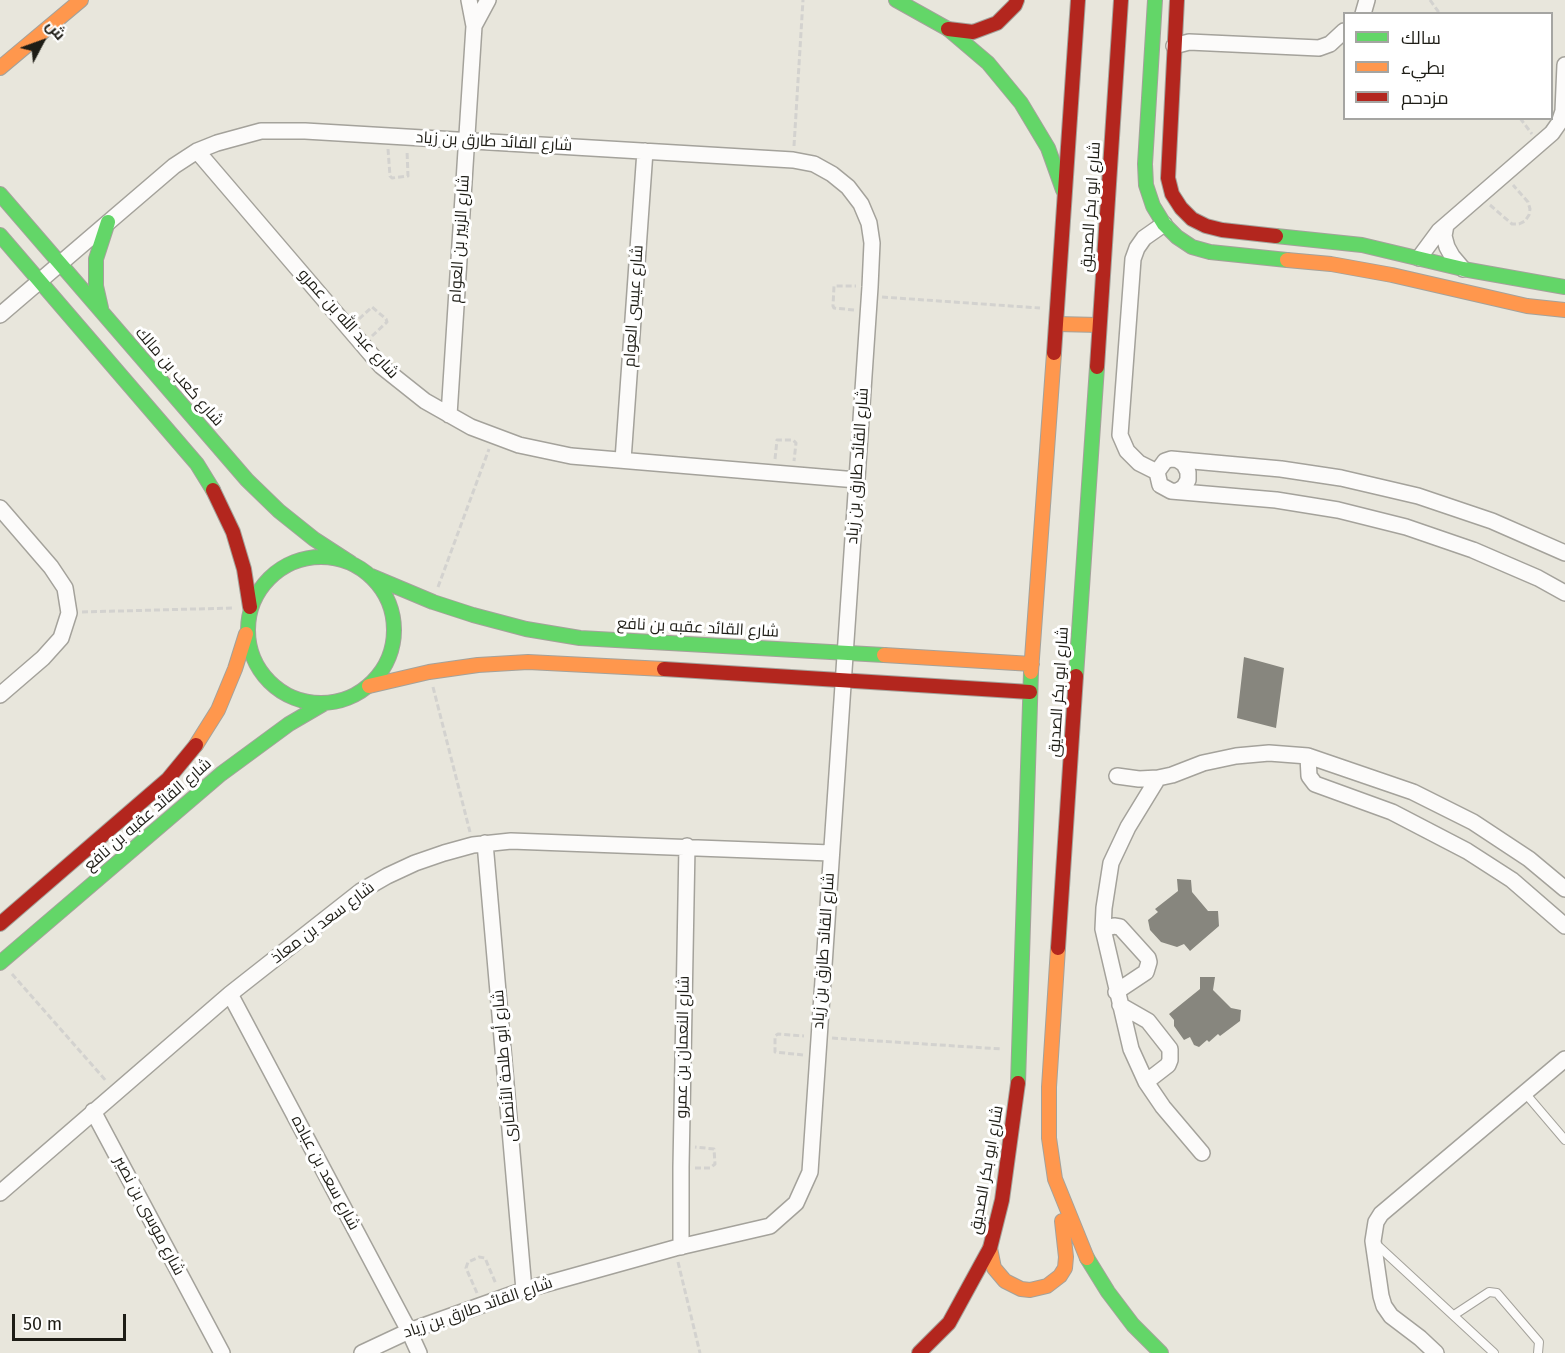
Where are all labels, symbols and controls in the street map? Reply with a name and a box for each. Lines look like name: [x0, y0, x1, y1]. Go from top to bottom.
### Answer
north arrow: [12, 12, 72, 72]
legend: [1343, 12, 1553, 120]
text: ش: [42, 16, 70, 44]
text: سالك: [1401, 27, 1441, 49]
text: بطيء: [1401, 57, 1445, 79]
text: مزدحم: [1401, 87, 1449, 109]
street label: شارع القائد طارق بن زياد: [415, 128, 573, 156]
street label: شارع ابو بكر الصديق: [1077, 141, 1105, 273]
street label: شارع الزبير بن العوام: [446, 174, 474, 304]
street label: شارع عيسى العوام: [620, 244, 648, 368]
street label: شارع عبد الله بن عمرو: [294, 265, 402, 383]
street label: شارع كعب بن مالك: [131, 324, 227, 430]
street label: شارع القائد طارق بن زياد: [843, 387, 873, 545]
street label: شارع القائد عقبه بن نافع: [616, 614, 780, 642]
street label: شارع ابو بكر الصديق: [1045, 626, 1073, 758]
street label: شارع القائد عقبه بن نافع: [80, 755, 216, 875]
street label: شارع القائد طارق بن زياد: [809, 872, 839, 1030]
street label: شارع سعد بن معاذ: [268, 878, 378, 968]
street label: شارع النعمان بن عمرو: [672, 975, 694, 1119]
street label: شارع أبو طلحة الأنصارى: [489, 989, 521, 1143]
street label: شارع ابو بكر الصديق: [966, 1104, 1008, 1236]
street label: شارع سعد بن عباده: [287, 1112, 363, 1234]
street label: شارع موسى بن نصير: [110, 1153, 188, 1279]
street label: شارع القائد طارق بن زياد: [401, 1273, 555, 1343]
scale bar: [15, 1302, 129, 1340]
text: 50 m: [23, 1313, 62, 1335]

